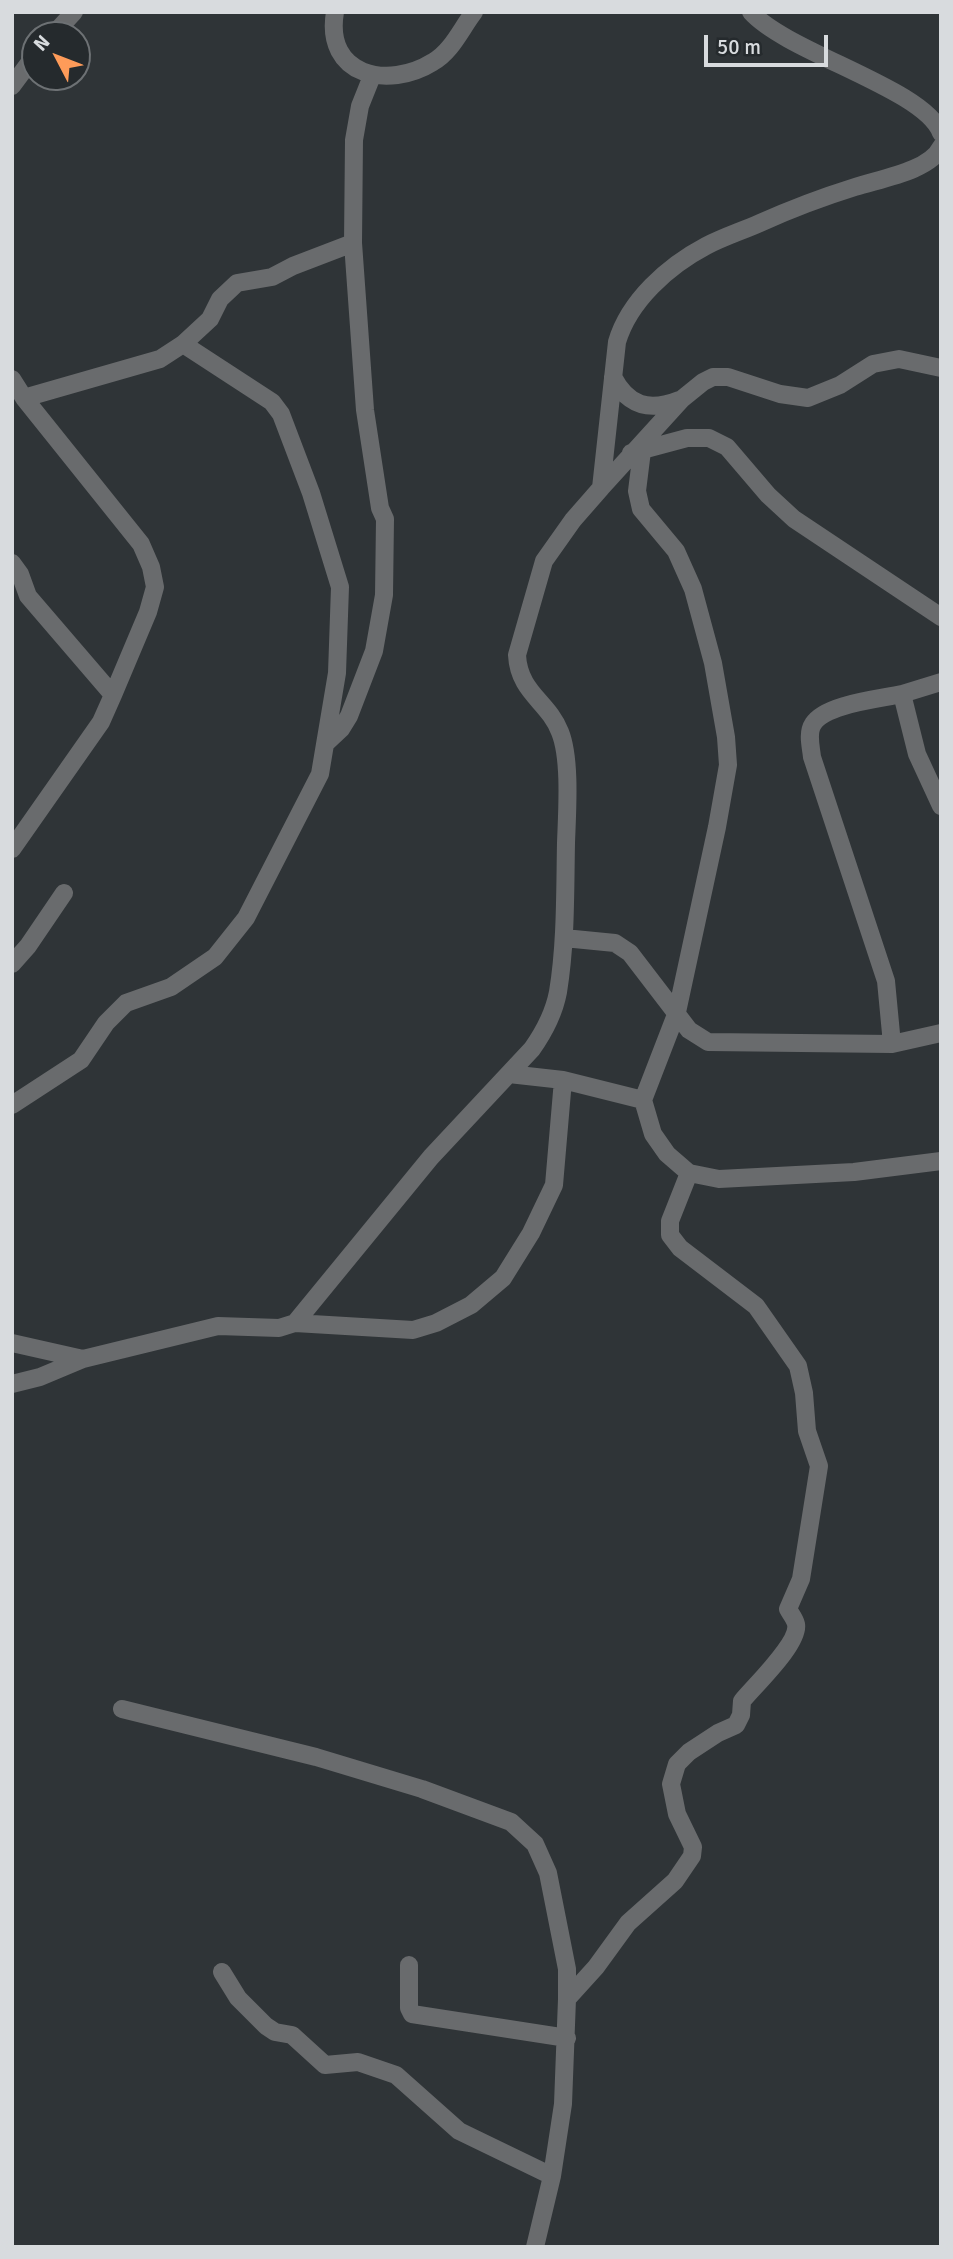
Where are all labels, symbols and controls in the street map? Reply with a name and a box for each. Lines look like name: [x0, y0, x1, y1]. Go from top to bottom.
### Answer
north arrow: [21, 21, 91, 91]
scale bar: [708, 21, 832, 65]
text: N: [29, 30, 55, 56]
text: 50 m: [717, 34, 761, 60]

